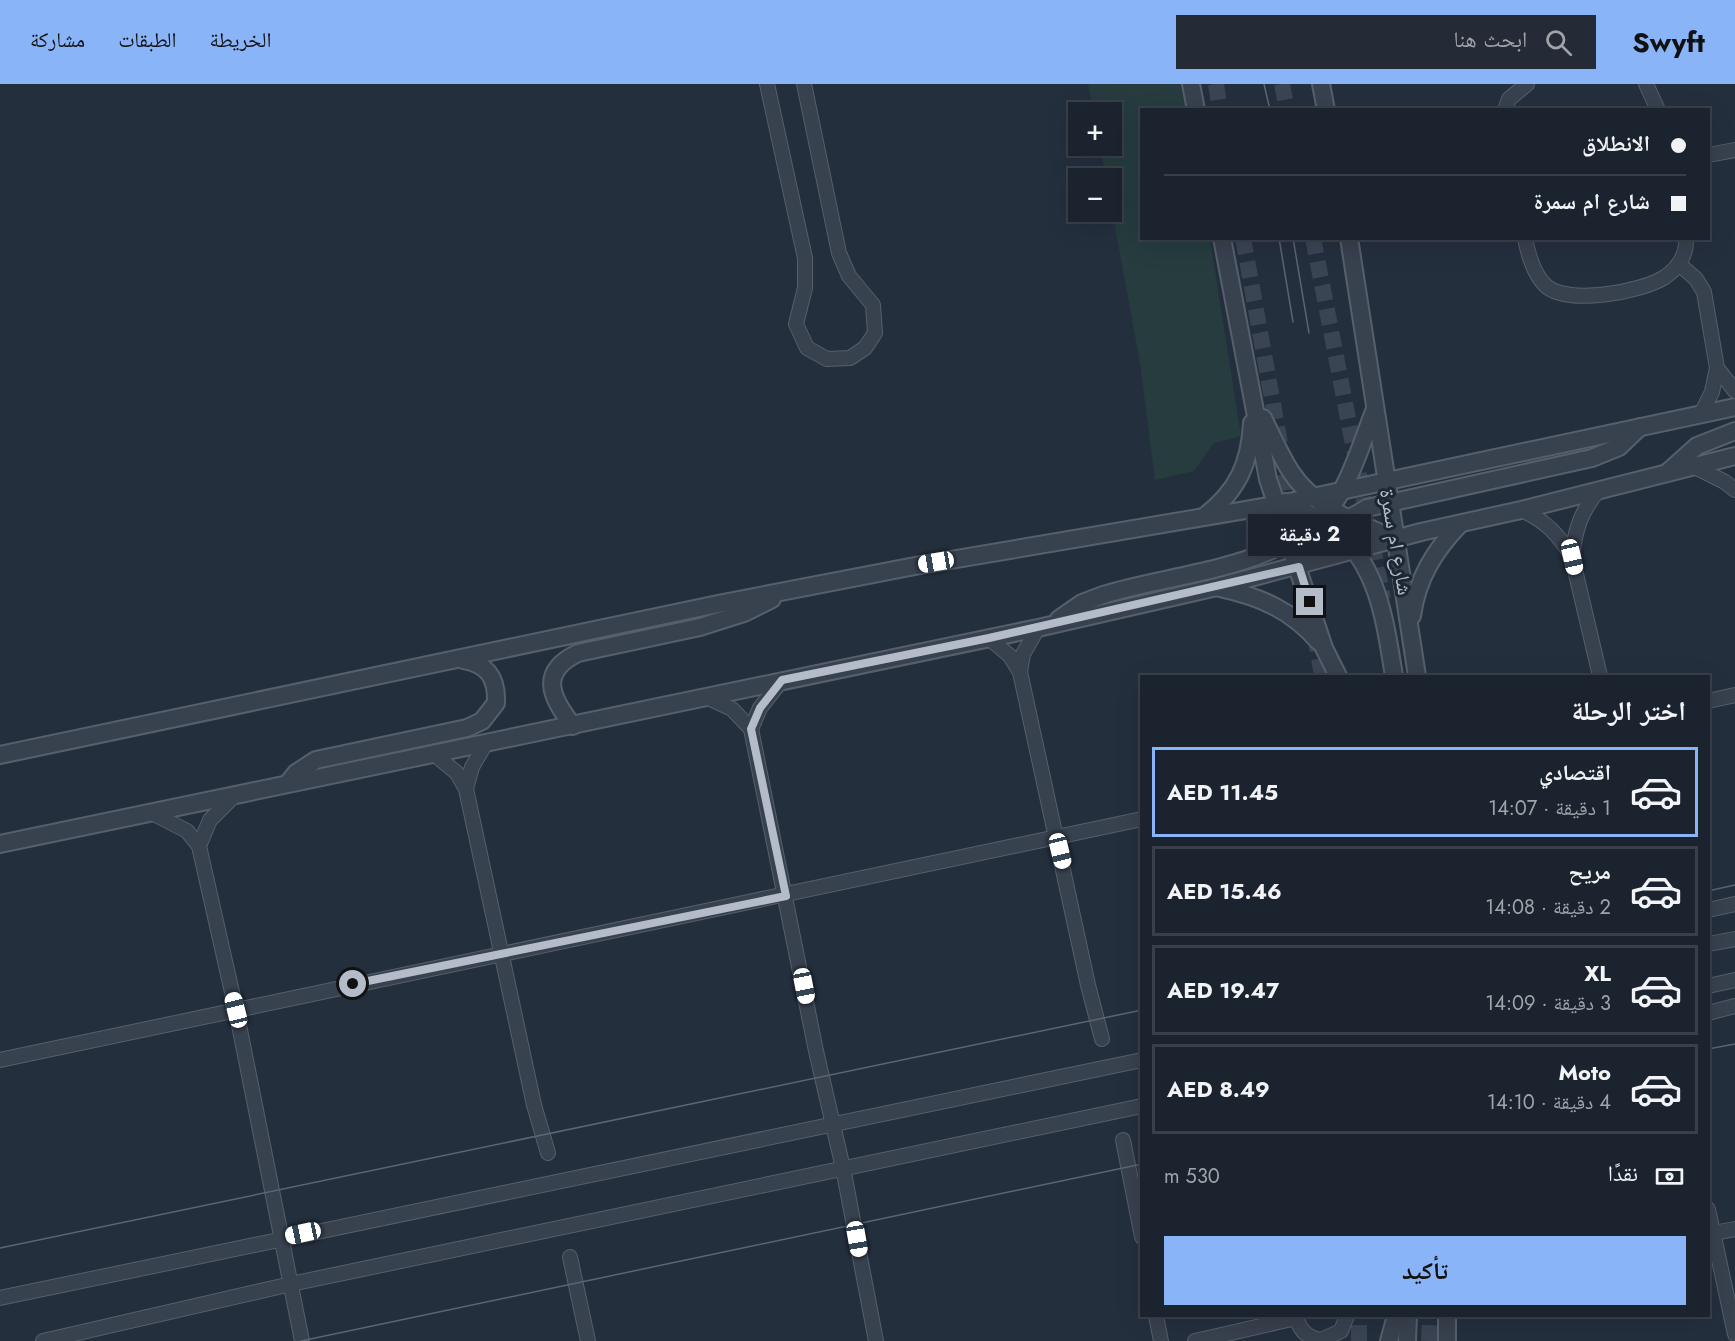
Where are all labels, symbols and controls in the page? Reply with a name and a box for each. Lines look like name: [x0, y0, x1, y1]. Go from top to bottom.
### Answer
search box: [1176, 15, 1596, 69]
text: Swyft: [1632, 22, 1705, 63]
text: ابحث هنا: [1454, 23, 1527, 55]
text: مشاركة: [30, 25, 85, 55]
text: الطبقات: [118, 25, 177, 55]
text: الخريطة: [210, 25, 271, 55]
icon: search: [1542, 26, 1575, 59]
map controls: [1068, 102, 1122, 222]
button: +: [1068, 102, 1122, 156]
text: الانطلاق: [1582, 127, 1650, 159]
button: −: [1068, 168, 1122, 222]
text: شارع ام سمرة: [1534, 185, 1650, 217]
street label: شارع ام سمرة: [1372, 487, 1420, 597]
callout: 2 دقيقة: [1248, 515, 1372, 557]
text: 2 دقيقة: [1279, 520, 1340, 549]
car: [1559, 537, 1585, 577]
car: [917, 550, 955, 574]
route end: [1296, 588, 1323, 615]
text: اختر الرحلة: [1571, 691, 1686, 730]
text: اقتصادي: [1539, 756, 1611, 788]
icon: car: [1629, 765, 1683, 819]
text: AED 11.45: [1167, 776, 1278, 808]
text: 1 دقيقة · 14:07: [1488, 794, 1611, 823]
car: [1047, 831, 1073, 871]
text: مريح: [1568, 855, 1611, 887]
icon: car: [1629, 864, 1683, 918]
text: AED 15.46: [1167, 875, 1282, 907]
text: 2 دقيقة · 14:08: [1485, 893, 1611, 922]
text: XL: [1584, 957, 1611, 989]
icon: car: [1629, 963, 1683, 1017]
car: [792, 967, 816, 1005]
route start: [339, 970, 366, 997]
text: AED 19.47: [1167, 974, 1279, 1006]
text: 3 دقيقة · 14:09: [1485, 989, 1611, 1018]
car: [223, 990, 249, 1030]
text: Moto: [1558, 1056, 1611, 1088]
icon: car: [1629, 1062, 1683, 1116]
text: AED 8.49: [1167, 1073, 1270, 1105]
text: 4 دقيقة · 14:10: [1487, 1088, 1611, 1117]
text: نقدًا: [1608, 1157, 1638, 1189]
icon: cash: [1653, 1160, 1686, 1193]
text: 530 m: [1164, 1162, 1220, 1191]
car: [284, 1220, 322, 1246]
car: [845, 1220, 869, 1258]
button: تأكيد: [1164, 1236, 1686, 1305]

